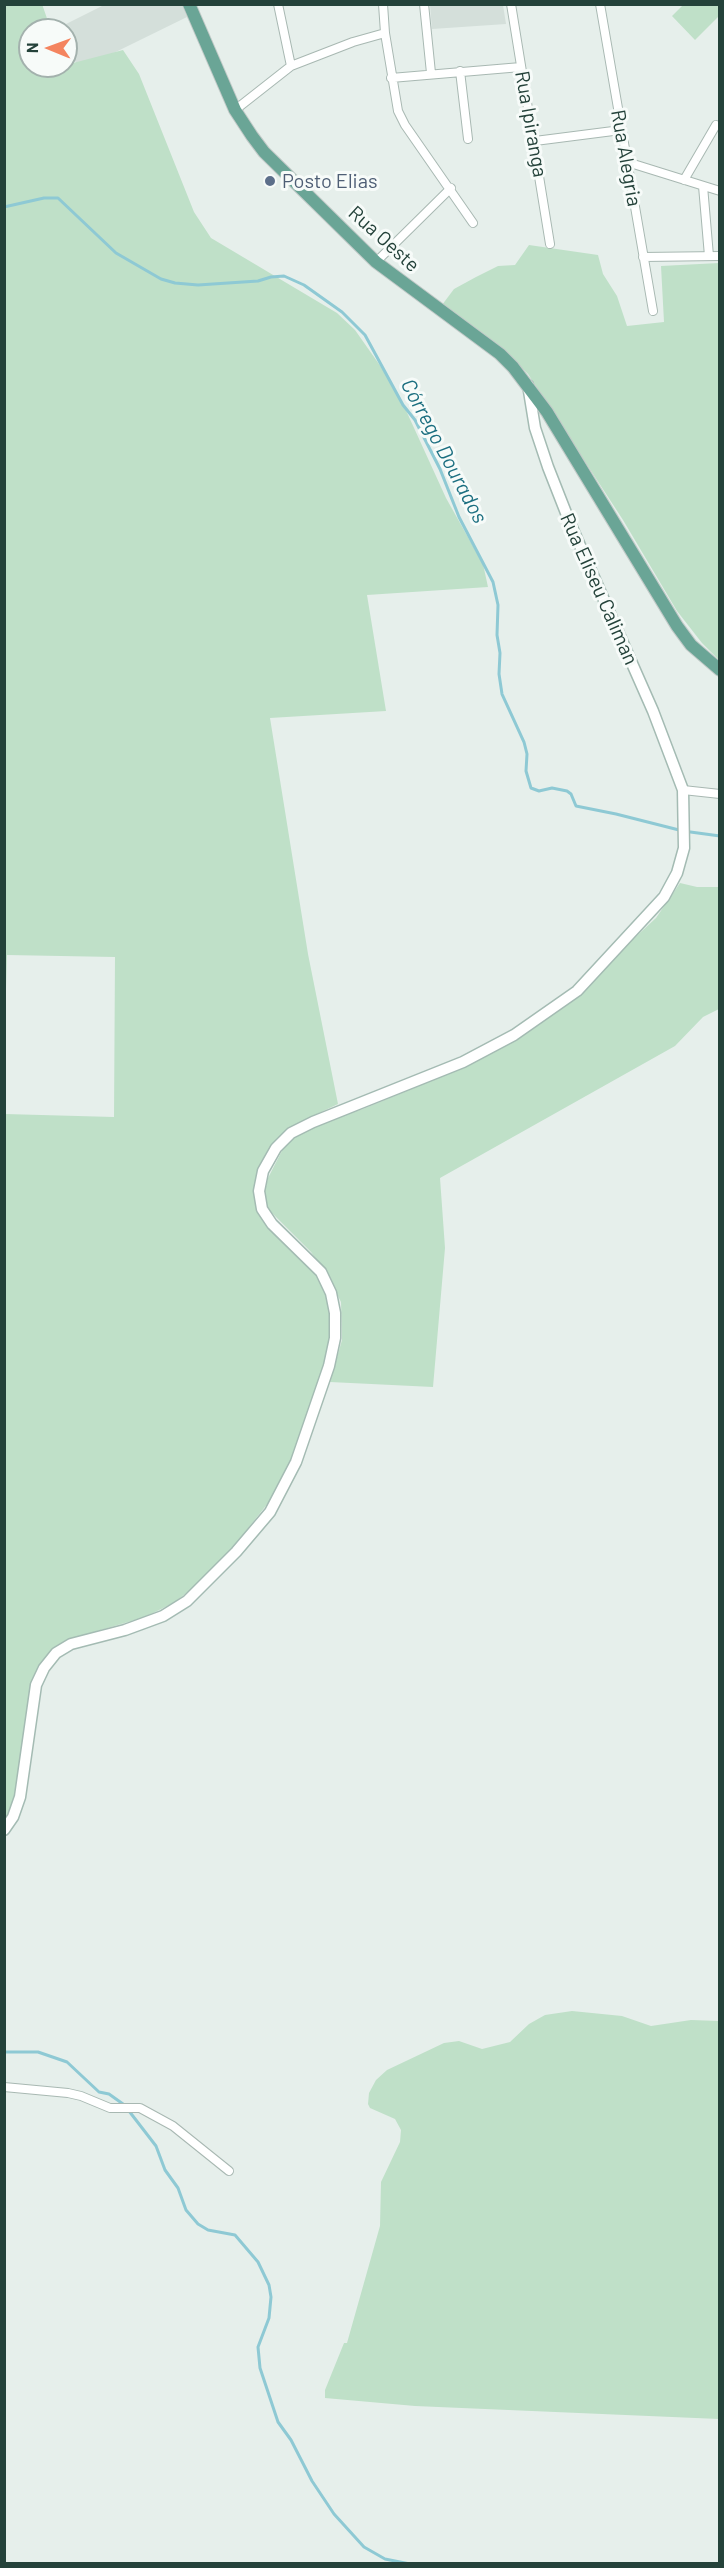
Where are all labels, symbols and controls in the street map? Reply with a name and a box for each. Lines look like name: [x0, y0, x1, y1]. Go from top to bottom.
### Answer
north arrow: [18, 18, 78, 78]
text: N: [22, 42, 41, 53]
street label: Rua Ipiranga: [510, 69, 552, 179]
street label: Rua Alegria: [606, 108, 646, 208]
place label: Posto Elias: [282, 169, 377, 193]
marker: Posto Elias: [263, 174, 277, 188]
street label: Rua Oeste: [344, 201, 424, 277]
water label: Córrego Dourados: [395, 375, 493, 527]
street label: Rua Eliseu Caliman: [555, 509, 643, 669]

